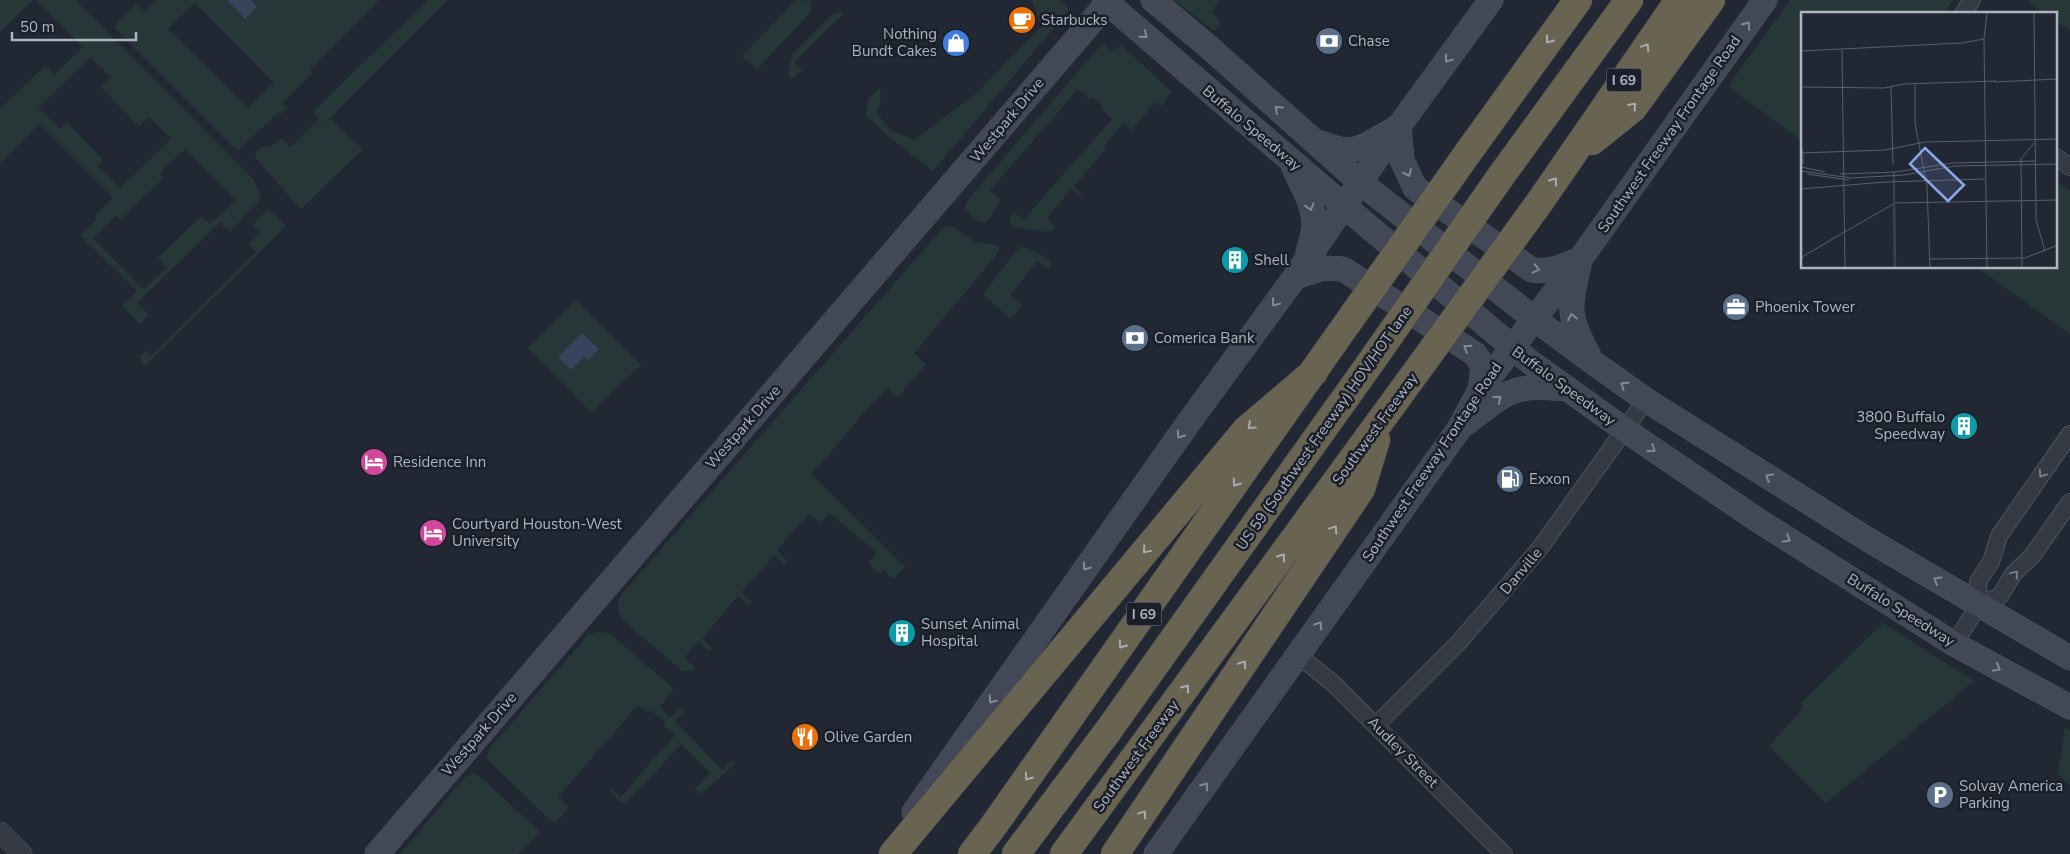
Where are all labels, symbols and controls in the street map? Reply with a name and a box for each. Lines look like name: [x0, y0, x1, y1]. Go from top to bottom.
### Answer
cafe icon: Starbucks: [1007, 5, 1037, 35]
scale bar: [12, 10, 136, 42]
place label: Starbucks: [1041, 10, 1107, 30]
inset map: [1801, 12, 2058, 269]
text: 50 m: [20, 17, 55, 37]
one-way arrow: [1741, 21, 1750, 30]
place label: Nothing Bundt Cakes: [852, 24, 937, 61]
bank icon: Chase: [1314, 26, 1344, 56]
shop icon: Nothing Bundt Cakes: [941, 28, 971, 58]
one-way arrow: [1138, 29, 1147, 38]
place label: Chase: [1348, 31, 1390, 51]
street label: Southwest Freeway Frontage Road: [1593, 31, 1745, 237]
one-way arrow: [1546, 34, 1555, 43]
one-way arrow: [1640, 44, 1650, 53]
one-way arrow: [1446, 53, 1454, 62]
road number: I 69: [1606, 68, 1642, 92]
street label: Westpark Drive: [966, 73, 1048, 167]
street label: Buffalo Speedway: [1198, 81, 1306, 176]
one-way arrow: [1628, 102, 1637, 111]
one-way arrow: [1275, 106, 1284, 115]
one-way arrow: [1402, 168, 1412, 177]
one-way arrow: [1548, 177, 1557, 187]
one-way arrow: [1305, 202, 1315, 210]
building icon: Shell: [1220, 245, 1250, 275]
place label: Shell: [1254, 250, 1289, 270]
one-way arrow: [1532, 263, 1540, 274]
office icon: Phoenix Tower: [1721, 292, 1751, 322]
one-way arrow: [1272, 297, 1281, 307]
place label: Phoenix Tower: [1755, 297, 1856, 317]
street label: US 59 (Southwest Freeway) HOV/HOT lane: [1232, 302, 1416, 554]
one-way arrow: [1568, 313, 1578, 321]
bank icon: Comerica Bank: [1120, 323, 1150, 353]
place label: Comerica Bank: [1154, 328, 1255, 348]
street label: Buffalo Speedway: [1508, 342, 1620, 431]
one-way arrow: [1463, 345, 1472, 354]
street label: Southwest Freeway Frontage Road: [1358, 358, 1506, 566]
street label: Southwest Freeway: [1328, 370, 1422, 488]
street label: Westpark Drive: [701, 381, 785, 473]
one-way arrow: [1620, 382, 1630, 391]
one-way arrow: [1492, 396, 1502, 405]
place label: 3800 Buffalo Speedway: [1856, 407, 1945, 444]
building icon: 3800 Buffalo Speedway: [1949, 411, 1979, 441]
one-way arrow: [1247, 420, 1256, 429]
one-way arrow: [1177, 429, 1186, 439]
one-way arrow: [1646, 442, 1655, 452]
hotel icon: Residence Inn: [359, 447, 389, 477]
place label: Residence Inn: [393, 452, 486, 472]
fuel station icon: Exxon: [1495, 464, 1525, 494]
place label: Exxon: [1529, 469, 1570, 489]
one-way arrow: [2039, 469, 2048, 478]
one-way arrow: [1766, 473, 1775, 483]
one-way arrow: [1233, 477, 1242, 487]
place label: Courtyard Houston-West University: [452, 514, 623, 551]
hotel icon: Courtyard Houston-West University: [418, 518, 448, 548]
one-way arrow: [1328, 526, 1337, 535]
one-way arrow: [1781, 533, 1790, 542]
street label: Danville: [1495, 543, 1547, 599]
one-way arrow: [1143, 544, 1151, 553]
one-way arrow: [1276, 553, 1285, 562]
one-way arrow: [1083, 562, 1092, 571]
street label: Buffalo Speedway: [1843, 569, 1959, 651]
one-way arrow: [2009, 571, 2017, 580]
one-way arrow: [1934, 576, 1943, 586]
road number: I 69: [1126, 602, 1162, 626]
place label: Sunset Animal Hospital: [921, 614, 1020, 651]
building icon: Sunset Animal Hospital: [887, 618, 917, 648]
one-way arrow: [1313, 621, 1322, 631]
one-way arrow: [1119, 639, 1128, 648]
one-way arrow: [1237, 660, 1246, 670]
one-way arrow: [1992, 662, 2001, 672]
one-way arrow: [1180, 684, 1189, 694]
street label: Westpark Drive: [437, 688, 521, 780]
one-way arrow: [989, 694, 998, 704]
street label: Southwest Freeway: [1089, 696, 1184, 816]
street label: Audley Street: [1363, 712, 1443, 792]
restaurant icon: Olive Garden: [790, 722, 820, 752]
place label: Olive Garden: [824, 727, 912, 747]
one-way arrow: [1025, 771, 1034, 781]
place label: Solvay America Parking: [1959, 776, 2063, 813]
parking icon: Solvay America Parking: [1925, 780, 1955, 810]
one-way arrow: [1199, 782, 1208, 792]
one-way arrow: [1137, 810, 1146, 819]

